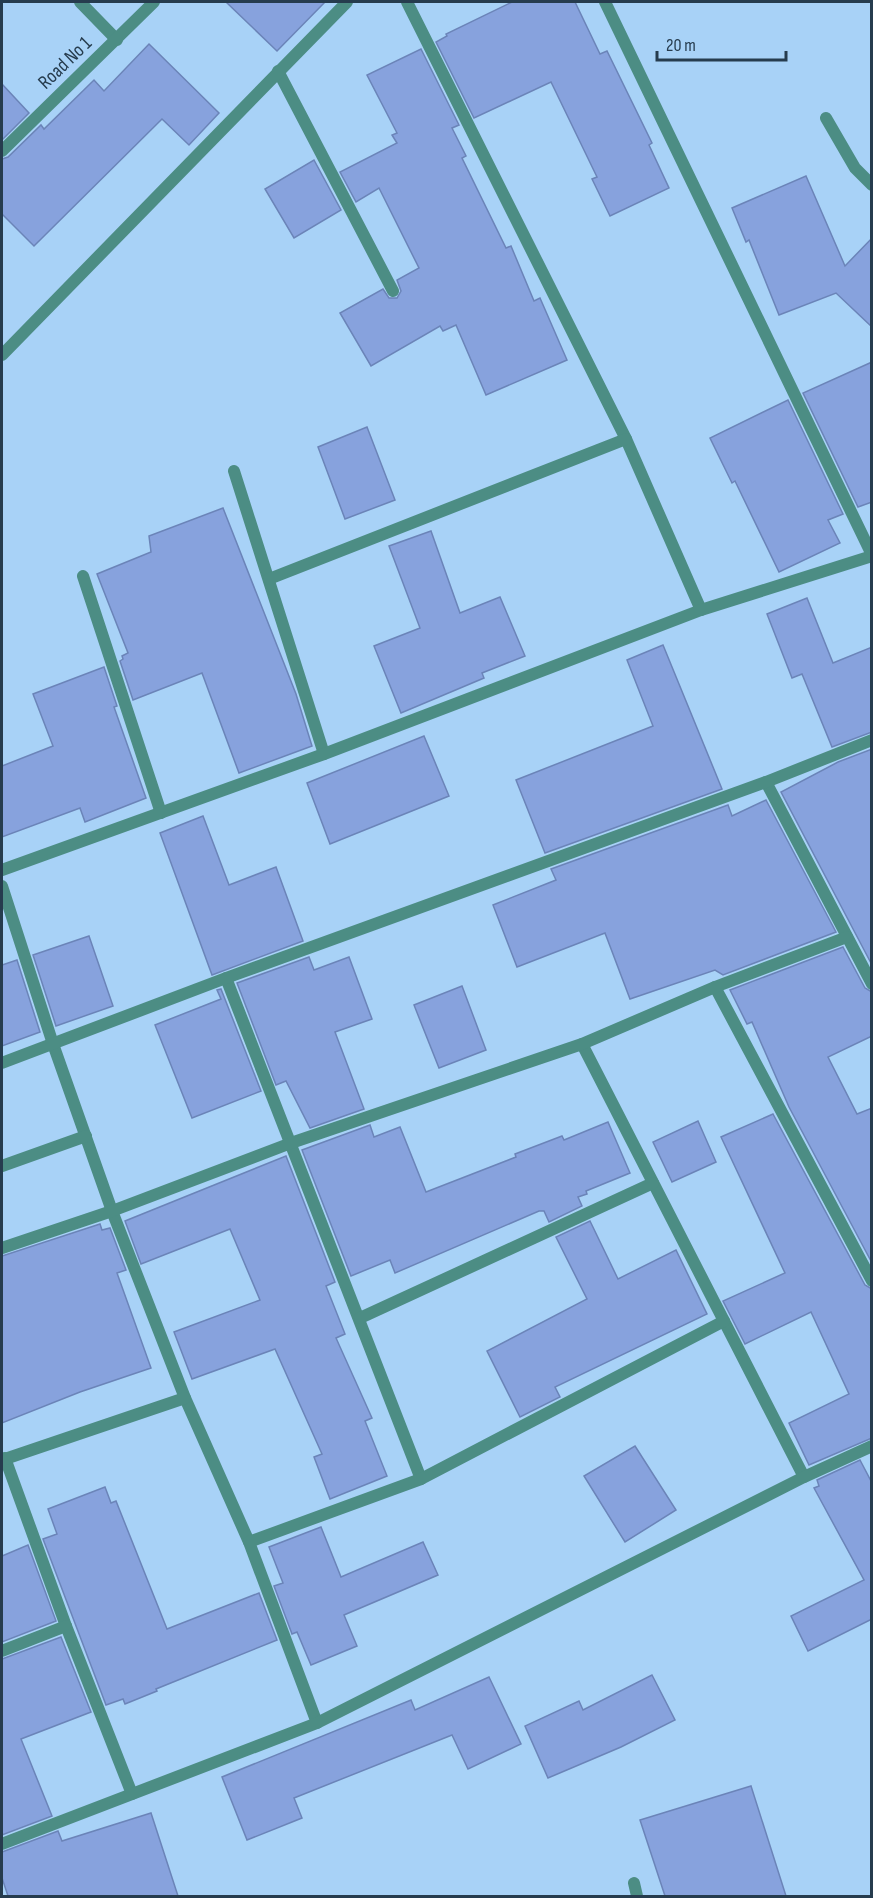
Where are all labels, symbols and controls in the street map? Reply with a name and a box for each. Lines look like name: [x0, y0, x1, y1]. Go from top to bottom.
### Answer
scale bar: [657, 24, 786, 62]
street label: Road No 1: [33, 32, 97, 94]
text: 20 m: [666, 35, 696, 56]

